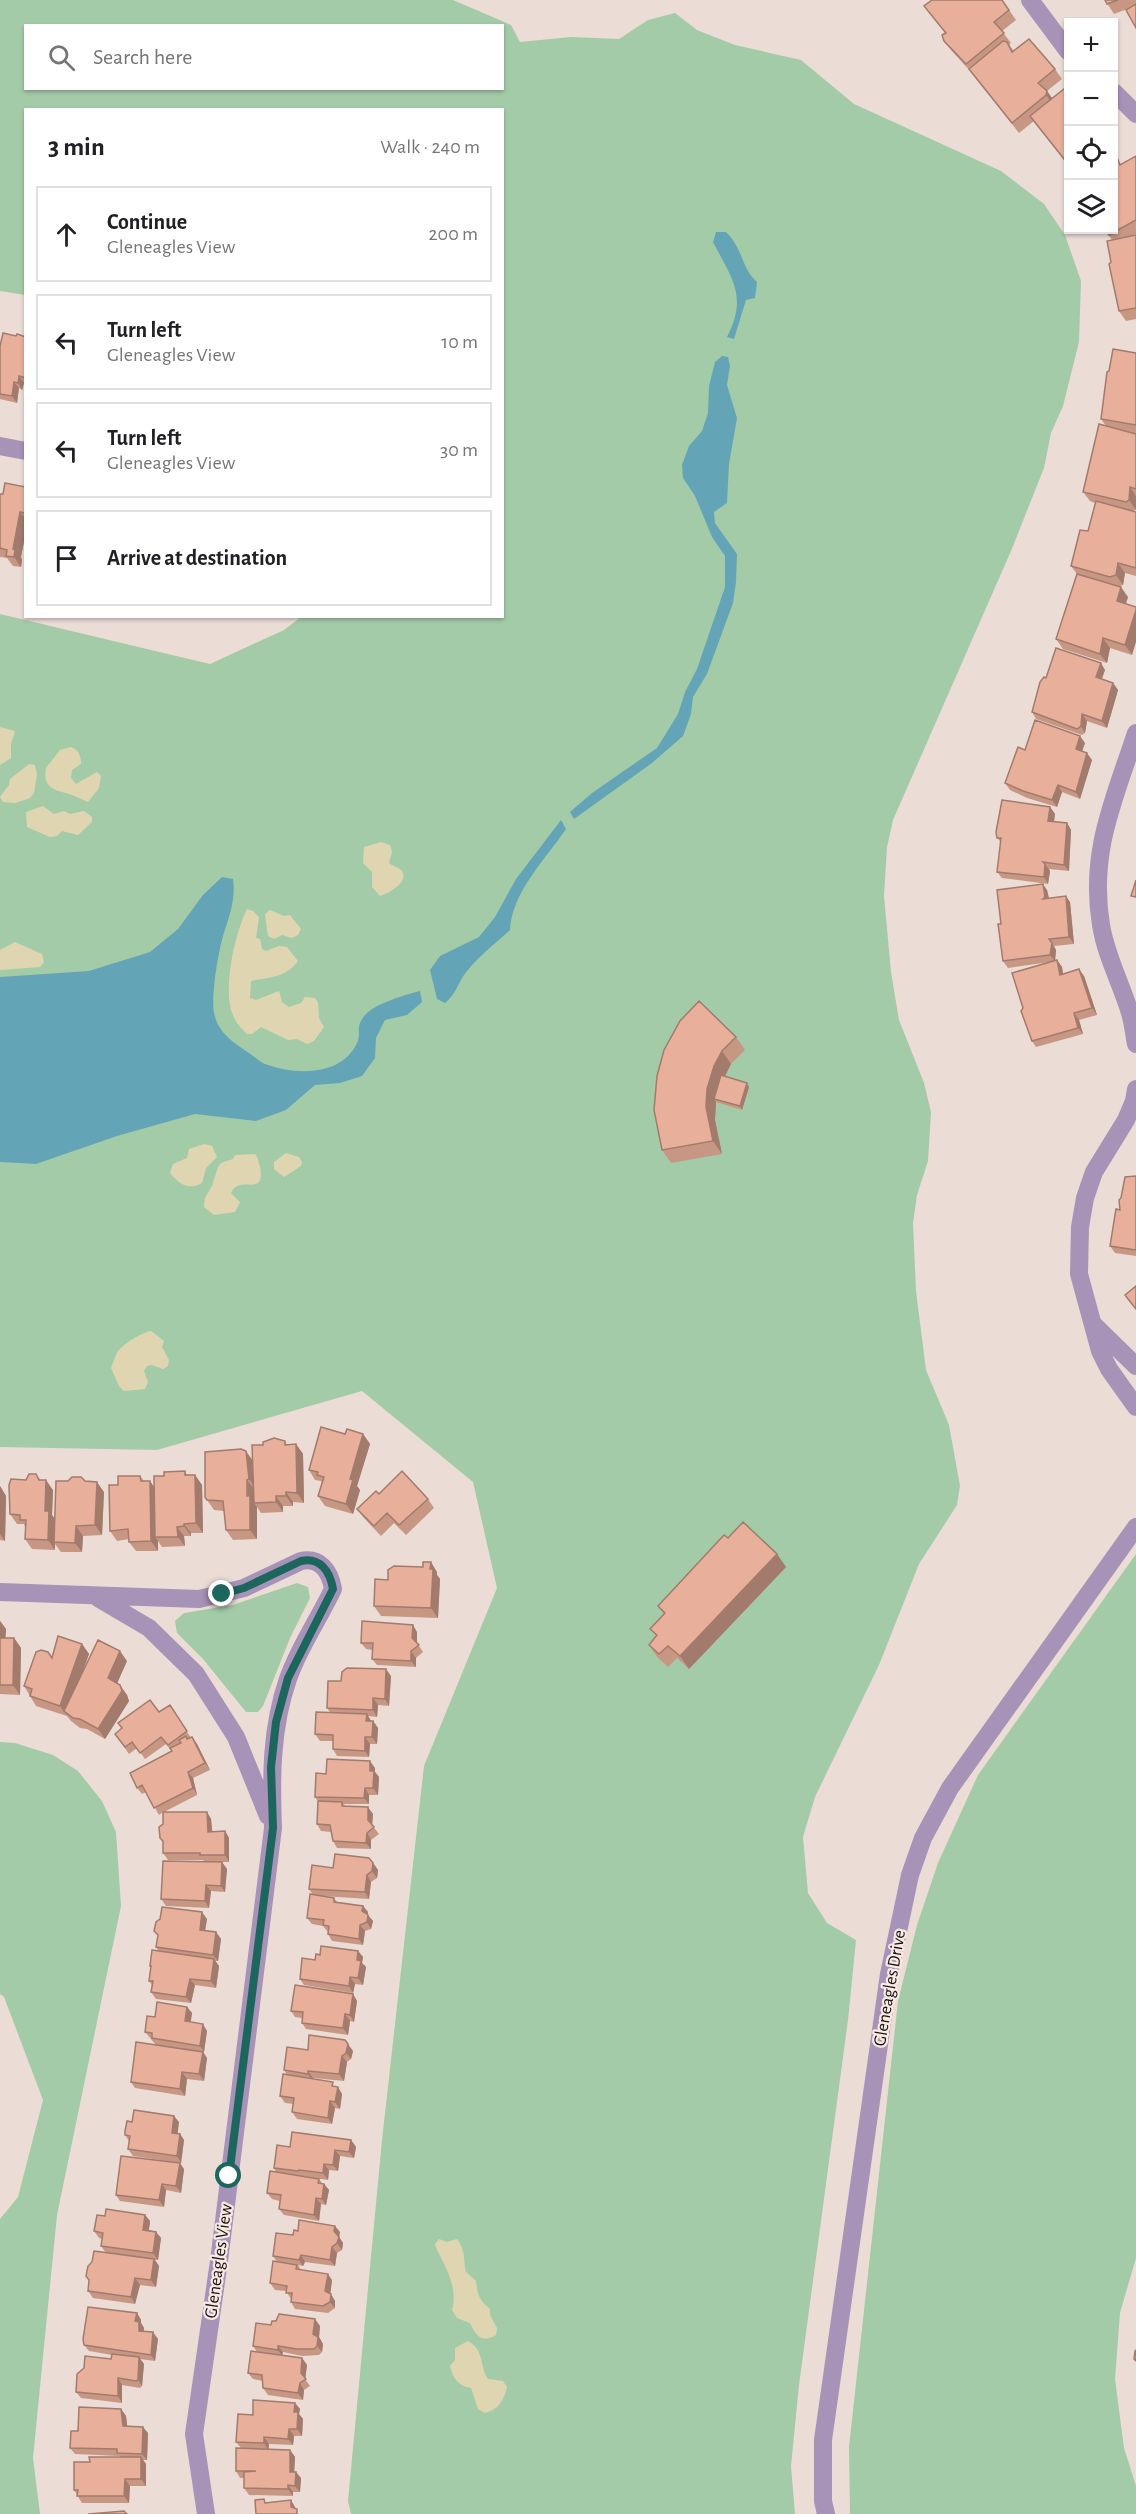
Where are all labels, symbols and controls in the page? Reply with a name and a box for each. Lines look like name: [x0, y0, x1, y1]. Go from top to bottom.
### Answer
map controls: [1064, 18, 1118, 234]
button: +: [1064, 18, 1118, 72]
search box: [24, 24, 504, 90]
icon: search: [45, 41, 78, 74]
text: Search here: [93, 46, 192, 68]
button: −: [1064, 72, 1118, 126]
button: locate: [1064, 126, 1118, 180]
text: 3 min: [48, 134, 105, 160]
text: Walk · 240 m: [380, 137, 480, 157]
button: layers: [1064, 180, 1118, 234]
text: Continue: [107, 211, 187, 233]
icon: ahead: [50, 218, 83, 251]
text: 200 m: [428, 224, 478, 244]
text: Gleneagles View: [107, 237, 235, 257]
text: Turn left: [107, 319, 181, 341]
icon: left: [50, 326, 83, 359]
text: 10 m: [441, 332, 478, 352]
text: Gleneagles View: [107, 345, 235, 365]
text: Turn left: [107, 427, 181, 449]
icon: left: [50, 434, 83, 467]
text: 30 m: [440, 440, 478, 460]
text: Gleneagles View: [107, 453, 235, 473]
icon: arrive: [50, 542, 83, 575]
text: Arrive at destination: [107, 547, 287, 569]
route end: [208, 1580, 234, 1606]
street label: Gleneagles Drive: [871, 1929, 909, 2048]
route start: [215, 2162, 241, 2188]
street label: Gleneagles View: [202, 2203, 236, 2320]

